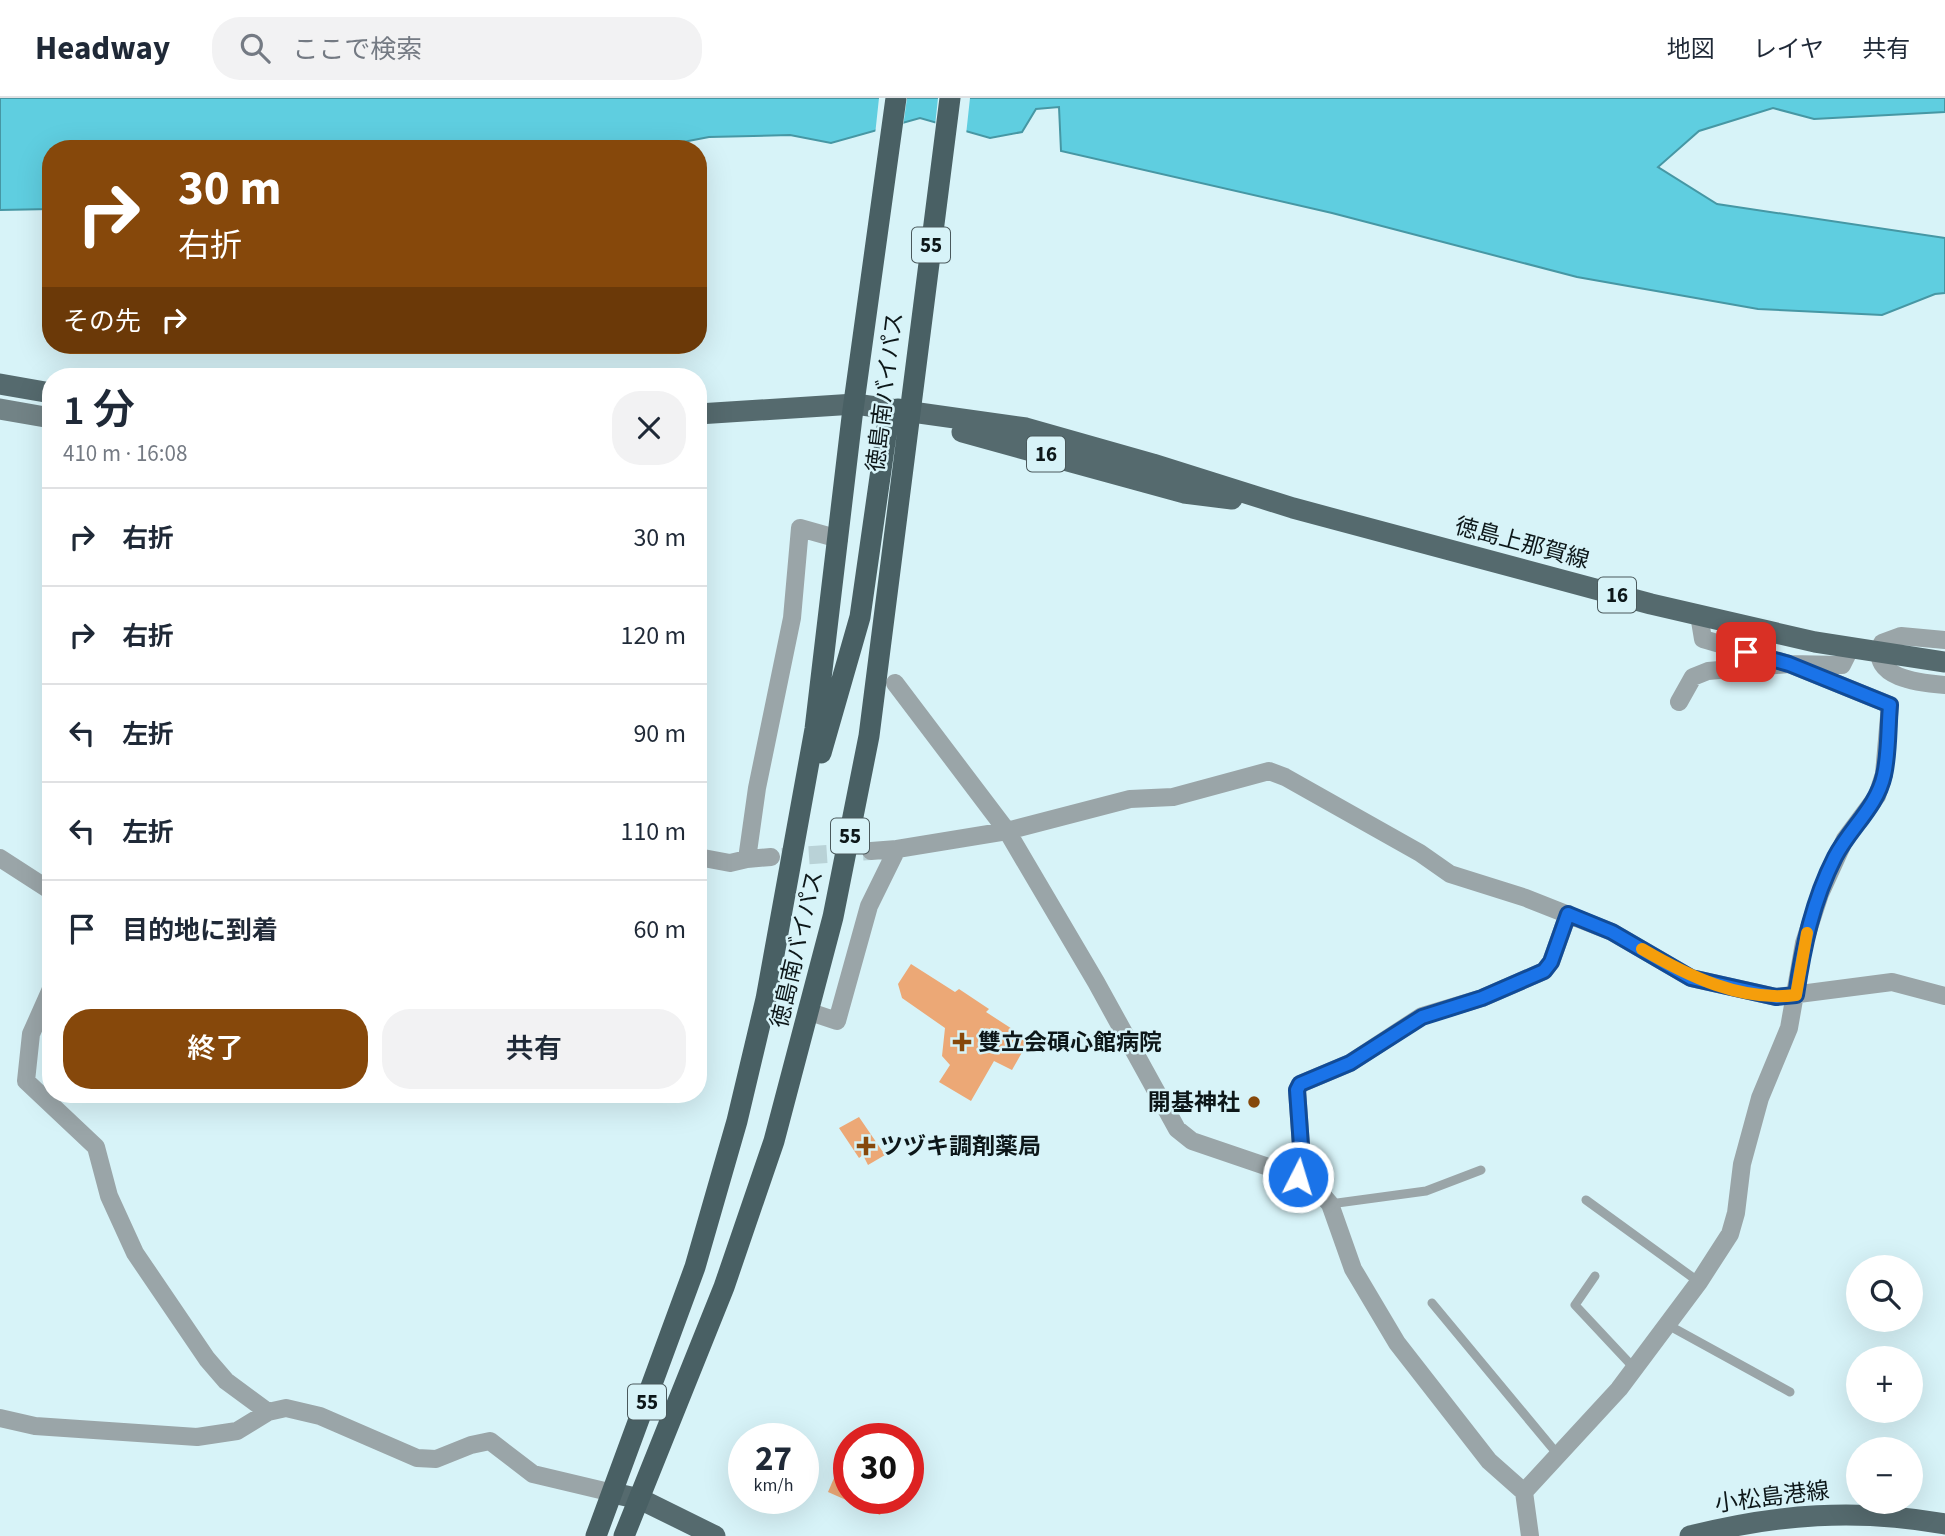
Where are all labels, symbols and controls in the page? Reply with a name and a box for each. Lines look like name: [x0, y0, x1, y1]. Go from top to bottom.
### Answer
search box: [212, 17, 702, 80]
text: Headway: [35, 25, 170, 72]
icon: search: [236, 29, 274, 67]
text: ここで検索: [292, 31, 422, 68]
text: 地図: [1667, 32, 1715, 67]
text: レイヤ: [1753, 32, 1824, 67]
text: 共有: [1862, 32, 1910, 67]
text: 30 m: [178, 154, 282, 224]
icon: right: [63, 168, 154, 259]
text: 右折: [178, 223, 242, 269]
road number: 55: [912, 228, 950, 262]
icon: right: [155, 301, 193, 339]
text: その先: [63, 303, 141, 340]
street label: 徳島南バイパス: [859, 310, 911, 474]
text: 1 分: [63, 381, 135, 441]
button: close: [612, 391, 686, 465]
road number: 16: [1027, 436, 1065, 472]
text: 410 m · 16:08: [63, 437, 187, 470]
street label: 徳島上那賀線: [1451, 509, 1593, 577]
icon: right: [63, 518, 101, 556]
text: 30 m: [633, 519, 686, 556]
text: 右折: [122, 520, 174, 557]
road number: 16: [1598, 578, 1636, 612]
icon: right: [63, 616, 101, 654]
text: 120 m: [620, 617, 686, 654]
text: 右折: [122, 618, 174, 655]
pin: [1716, 622, 1776, 682]
icon: arrive: [1727, 633, 1765, 671]
icon: left: [63, 714, 101, 752]
text: 90 m: [633, 715, 686, 752]
text: 左折: [122, 716, 174, 753]
icon: left: [63, 812, 101, 850]
text: 110 m: [620, 813, 686, 850]
text: 左折: [122, 814, 174, 851]
road number: 55: [831, 818, 869, 854]
street label: 徳島南バイパス: [763, 867, 831, 1031]
icon: arrive: [63, 910, 101, 948]
text: 60 m: [633, 911, 686, 948]
text: 目的地に到着: [122, 912, 278, 949]
button: 終了: [63, 1009, 368, 1089]
button: 共有: [382, 1009, 686, 1089]
place label: 雙立会碩心館病院: [978, 1026, 1162, 1059]
marker: 雙立会碩心館病院: [952, 1032, 972, 1052]
place label: 開基神社: [1148, 1086, 1240, 1119]
marker: 開基神社: [1246, 1094, 1262, 1110]
place label: ツヅキ調剤薬局: [880, 1130, 1041, 1163]
marker: ツヅキ調剤薬局: [858, 1138, 874, 1154]
position arrow: [1261, 1140, 1335, 1214]
map controls: [1846, 1255, 1923, 1514]
button: search: [1846, 1255, 1923, 1332]
button: +: [1846, 1346, 1923, 1423]
road number: 55: [628, 1384, 666, 1420]
speed limit sign: 30: [833, 1423, 924, 1514]
text: 27: [755, 1434, 792, 1484]
button: −: [1846, 1437, 1923, 1514]
text: km/h: [754, 1473, 793, 1498]
street label: 小松島港線: [1713, 1474, 1831, 1520]

